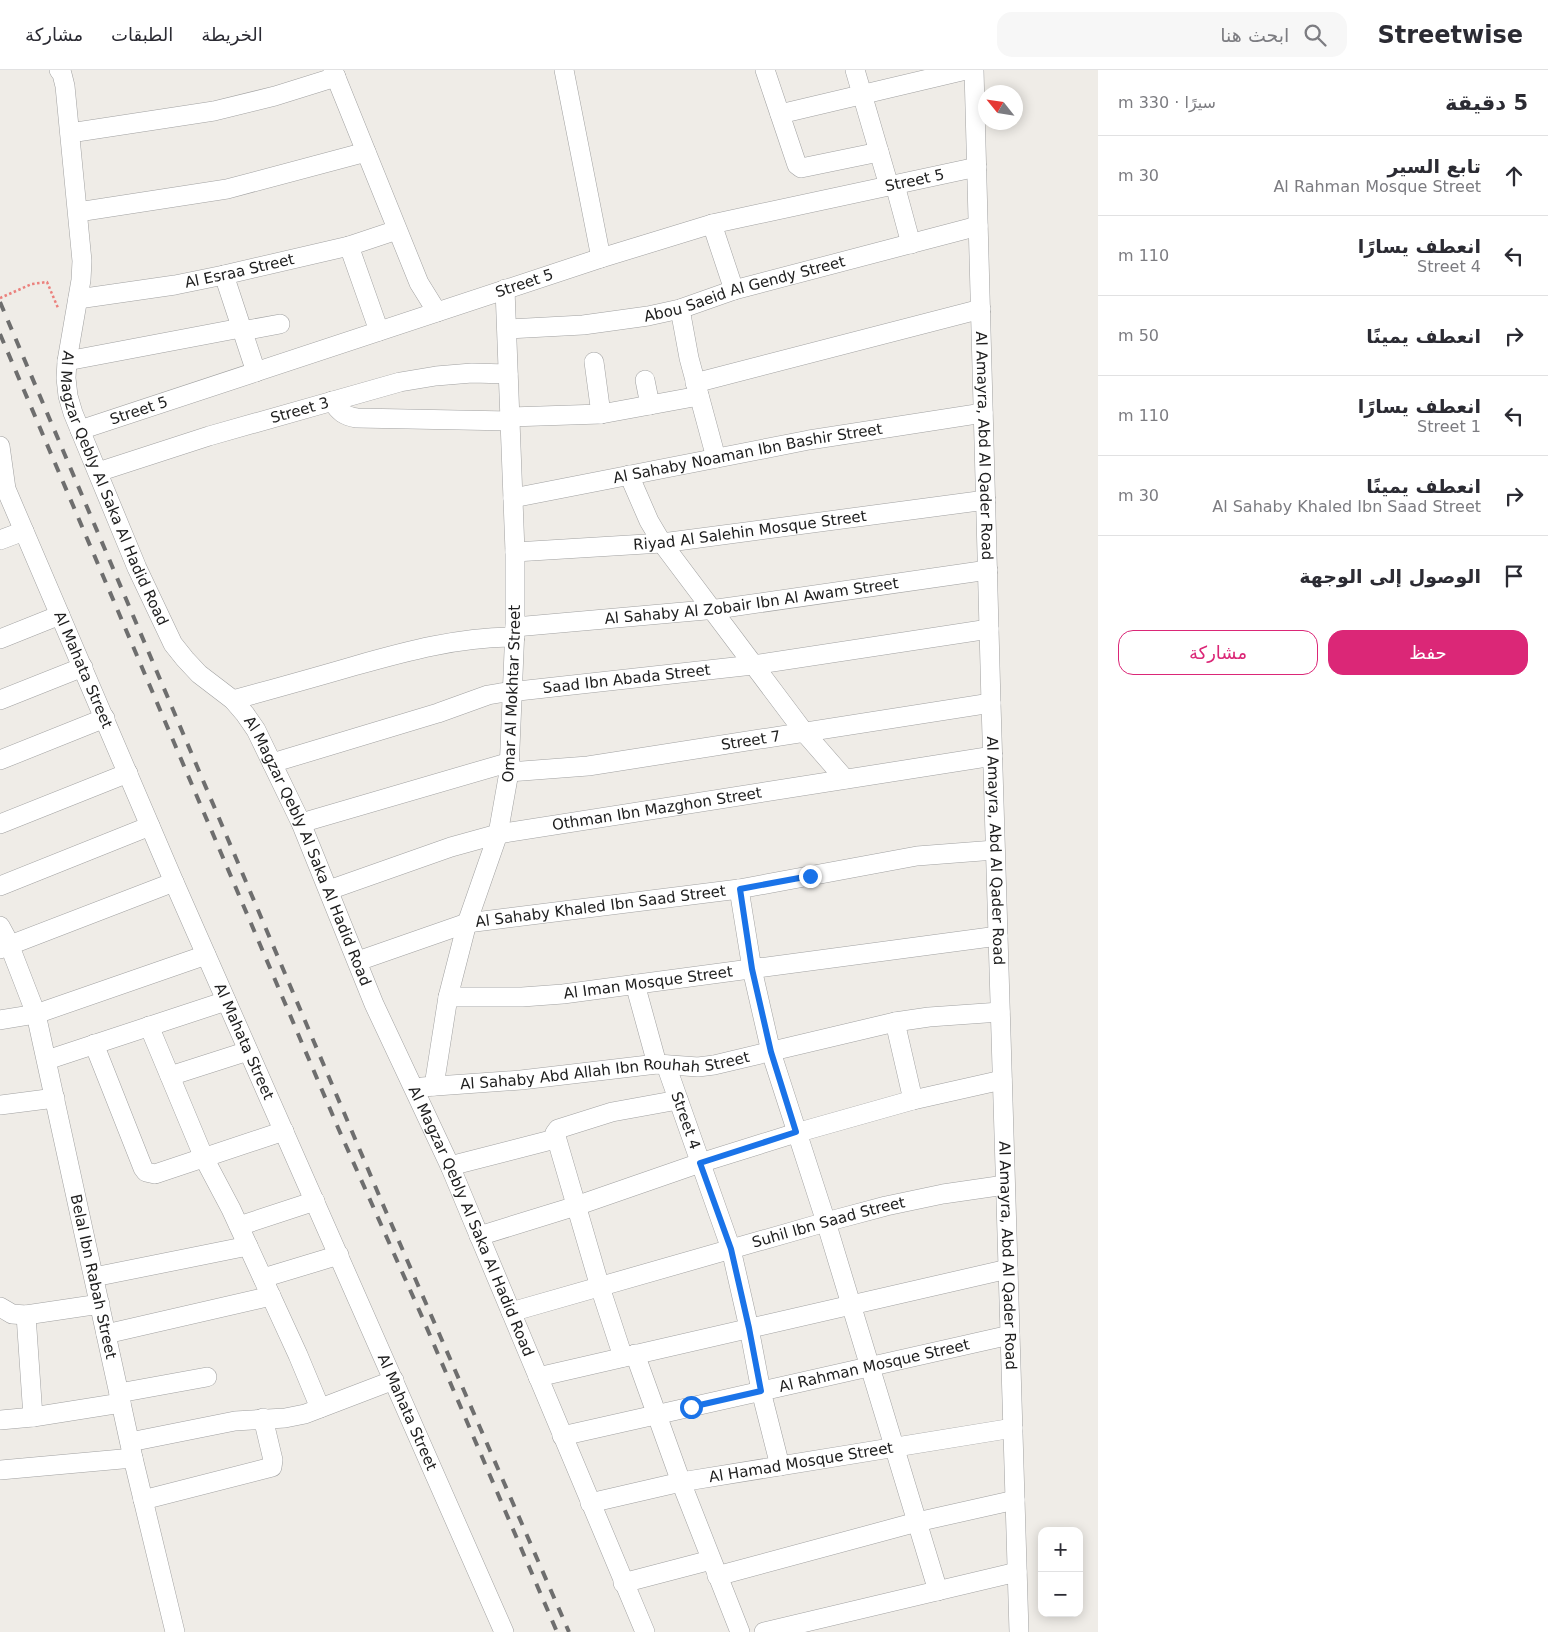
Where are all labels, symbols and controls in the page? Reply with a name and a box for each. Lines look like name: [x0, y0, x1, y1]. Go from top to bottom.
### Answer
search box: [997, 12, 1347, 57]
icon: search: [1301, 21, 1329, 49]
text: Streetwise: [1377, 21, 1523, 49]
text: مشاركة: [25, 24, 83, 45]
text: الطبقات: [111, 24, 173, 45]
text: الخريطة: [201, 24, 263, 45]
text: ابحث هنا: [1220, 24, 1289, 46]
north arrow: [978, 85, 1023, 130]
text: 5 دقيقة: [1445, 91, 1528, 115]
text: سيرًا · 330 m: [1118, 93, 1216, 112]
text: تابع السير: [1387, 155, 1481, 177]
icon: ahead: [1500, 162, 1528, 190]
street label: Street 5: [883, 165, 946, 196]
text: 30 m: [1118, 166, 1159, 185]
text: Al Rahman Mosque Street: [1273, 177, 1481, 196]
text: انعطف يسارًا: [1358, 235, 1481, 257]
icon: left: [1500, 242, 1528, 270]
text: 110 m: [1118, 246, 1169, 265]
street label: Al Esraa Street: [183, 250, 296, 292]
street label: Abou Saeid Al Gendy Street: [642, 252, 847, 326]
text: Street 4: [1417, 257, 1481, 276]
street label: Street 5: [493, 265, 556, 301]
icon: right: [1500, 322, 1528, 350]
text: انعطف يمينًا: [1366, 325, 1481, 347]
text: 50 m: [1118, 326, 1159, 345]
street label: Al Amayra, Abd Al Qader Road: [972, 331, 996, 561]
street label: Al Magzar Qebly Al Saka Al Hadid Road: [57, 350, 172, 628]
street label: Street 5: [108, 393, 170, 429]
street label: Street 3: [268, 394, 331, 427]
text: انعطف يسارًا: [1358, 395, 1481, 417]
icon: left: [1500, 402, 1528, 430]
text: 110 m: [1118, 406, 1169, 425]
text: Street 1: [1417, 417, 1481, 436]
street label: Al Sahaby Noaman Ibn Bashir Street: [612, 420, 884, 487]
text: انعطف يمينًا: [1366, 475, 1481, 497]
icon: right: [1500, 482, 1528, 510]
text: 30 m: [1118, 486, 1159, 505]
text: Al Sahaby Khaled Ibn Saad Street: [1212, 497, 1481, 516]
street label: Riyad Al Salehin Mosque Street: [633, 507, 868, 554]
icon: arrive: [1500, 562, 1528, 590]
text: الوصول إلى الوجهة: [1299, 565, 1481, 587]
street label: Al Sahaby Al Zobair Ibn Al Awam Street: [604, 574, 900, 628]
street label: Omar Al Mokhtar Street: [498, 605, 524, 784]
street label: Al Mahata Street: [50, 608, 116, 731]
button: مشاركة: [1118, 630, 1318, 675]
button: حفظ: [1328, 630, 1528, 675]
street label: Saad Ibn Abada Street: [542, 661, 711, 697]
street label: Al Magzar Qebly Al Saka Al Hadid Road: [240, 713, 375, 988]
street label: Street 7: [720, 727, 782, 754]
street label: Al Amayra, Abd Al Qader Road: [983, 736, 1008, 965]
street label: Othman Ibn Mazghon Street: [551, 784, 763, 834]
route end: [799, 865, 822, 888]
street label: Al Sahaby Khaled Ibn Saad Street: [474, 882, 727, 931]
street label: Al Iman Mosque Street: [562, 962, 734, 1003]
street label: Al Mahata Street: [211, 980, 278, 1103]
street label: Al Sahaby Abd Allah Ibn Rouhah Street: [460, 1048, 752, 1093]
street label: Al Magzar Qebly Al Saka Al Hadid Road: [405, 1083, 538, 1359]
street label: Street 4: [667, 1089, 704, 1152]
street label: Al Amayra, Abd Al Qader Road: [995, 1141, 1020, 1370]
street label: Belal Ibn Rabah Street: [67, 1193, 120, 1361]
street label: Suhil Ibn Saad Street: [750, 1193, 907, 1252]
street label: Al Rahman Mosque Street: [777, 1335, 971, 1396]
street label: Al Mahata Street: [374, 1351, 441, 1473]
route start: [680, 1396, 703, 1419]
street label: Al Hamad Mosque Street: [708, 1439, 895, 1486]
map controls: [1038, 1527, 1083, 1617]
button: +: [1038, 1527, 1083, 1572]
button: −: [1038, 1572, 1083, 1617]

